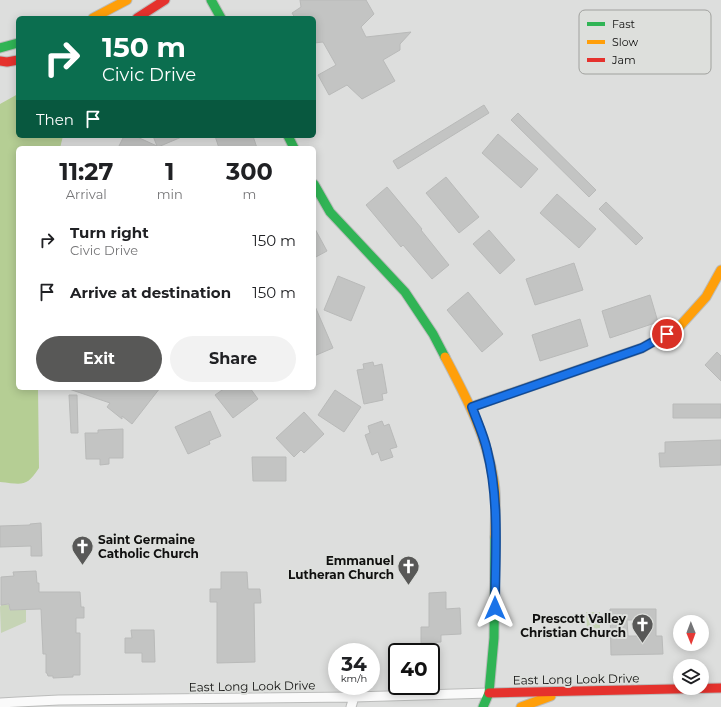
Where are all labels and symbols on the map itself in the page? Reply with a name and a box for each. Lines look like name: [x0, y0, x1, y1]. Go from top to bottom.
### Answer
legend: [579, 10, 711, 74]
text: Fast: [612, 17, 636, 31]
text: Slow: [612, 35, 638, 49]
text: Jam: [611, 53, 636, 67]
pin: [650, 317, 684, 351]
place label: Saint Germaine Catholic Church: [98, 532, 199, 561]
church icon: Saint Germaine Catholic Church: [70, 533, 96, 566]
place label: Emmanuel Lutheran Church: [288, 553, 394, 582]
church icon: Emmanuel Lutheran Church: [396, 554, 422, 587]
position arrow: [474, 587, 516, 629]
place label: Prescott Valley Christian Church: [520, 611, 627, 640]
church icon: Prescott Valley Christian Church: [629, 612, 655, 645]
north arrow: [673, 615, 709, 651]
speed limit sign: 40: [388, 643, 440, 695]
street label: East Long Look Drive: [513, 670, 639, 688]
street label: East Long Look Drive: [189, 677, 315, 695]

